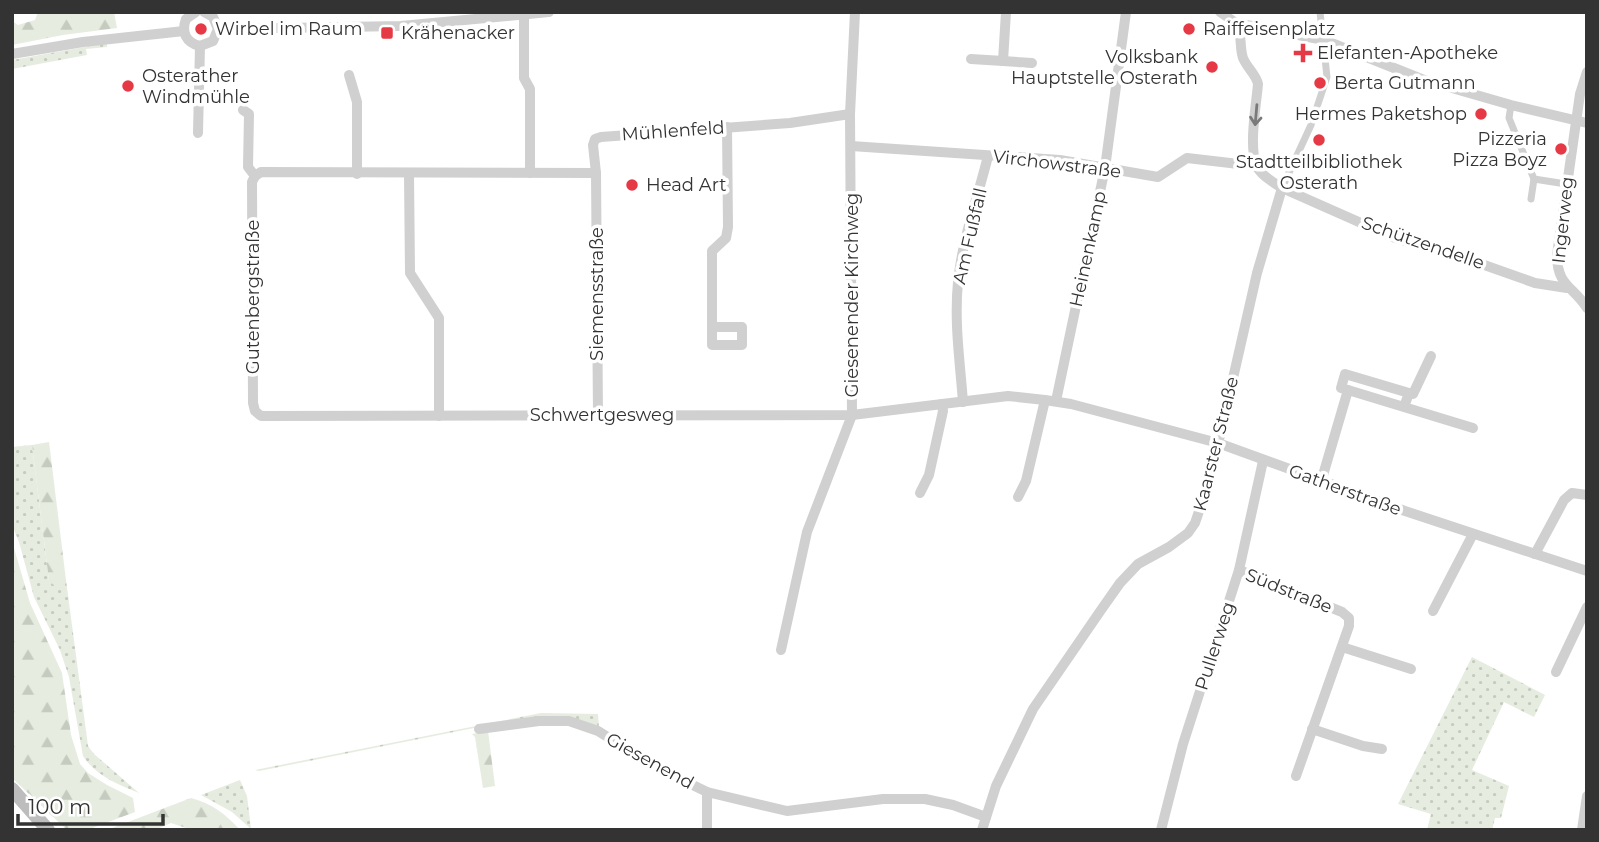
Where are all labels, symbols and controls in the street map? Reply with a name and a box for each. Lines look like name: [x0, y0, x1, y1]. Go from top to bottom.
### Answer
place label: Wirbel im Raum: [215, 18, 363, 40]
place label: Raiffeisenplatz: [1203, 18, 1335, 40]
marker: Wirbel im Raum: [193, 21, 209, 37]
marker: Raiffeisenplatz: [1181, 21, 1197, 37]
place label: Krähenacker: [401, 22, 515, 44]
marker: Krähenacker: [379, 25, 395, 41]
place label: Elefanten-Apotheke: [1317, 42, 1498, 64]
marker: Elefanten-Apotheke: [1295, 45, 1311, 61]
place label: Volksbank Hauptstelle Osterath: [1011, 46, 1198, 89]
marker: Volksbank Hauptstelle Osterath: [1204, 59, 1220, 75]
place label: Osterather Windmühle: [142, 65, 250, 108]
place label: Berta Gutmann: [1334, 72, 1476, 94]
marker: Berta Gutmann: [1312, 75, 1328, 91]
marker: Osterather Windmühle: [120, 78, 136, 94]
one-way arrow: [1249, 103, 1262, 126]
place label: Hermes Paketshop: [1295, 103, 1467, 125]
marker: Hermes Paketshop: [1473, 106, 1489, 122]
street label: Mühlenfeld: [621, 116, 725, 146]
place label: Pizzeria Pizza Boyz: [1452, 128, 1547, 171]
marker: Stadtteilbibliothek Osterath: [1311, 132, 1327, 148]
marker: Pizzeria Pizza Boyz: [1553, 141, 1569, 157]
street label: Virchowstraße: [992, 145, 1123, 183]
place label: Stadtteilbibliothek Osterath: [1236, 151, 1403, 194]
place label: Head Art: [646, 174, 726, 196]
street label: Ingerweg: [1548, 176, 1578, 264]
marker: Head Art: [624, 177, 640, 193]
street label: Am Fußfall: [948, 186, 992, 286]
street label: Heinenkamp: [1065, 189, 1111, 309]
street label: Giesenender Kirchweg: [841, 193, 863, 397]
street label: Schützendelle: [1359, 212, 1487, 274]
street label: Gutenbergstraße: [242, 220, 264, 374]
street label: Siemensstraße: [586, 227, 608, 361]
street label: Kaarster Straße: [1189, 374, 1243, 514]
street label: Schwertgesweg: [530, 404, 674, 426]
street label: Gatherstraße: [1286, 459, 1404, 521]
street label: Südstraße: [1242, 564, 1336, 618]
street label: Pullerweg: [1190, 599, 1240, 693]
street label: Giesenend: [602, 728, 698, 794]
scale bar: [18, 782, 163, 826]
text: 100 m: [28, 794, 91, 819]

